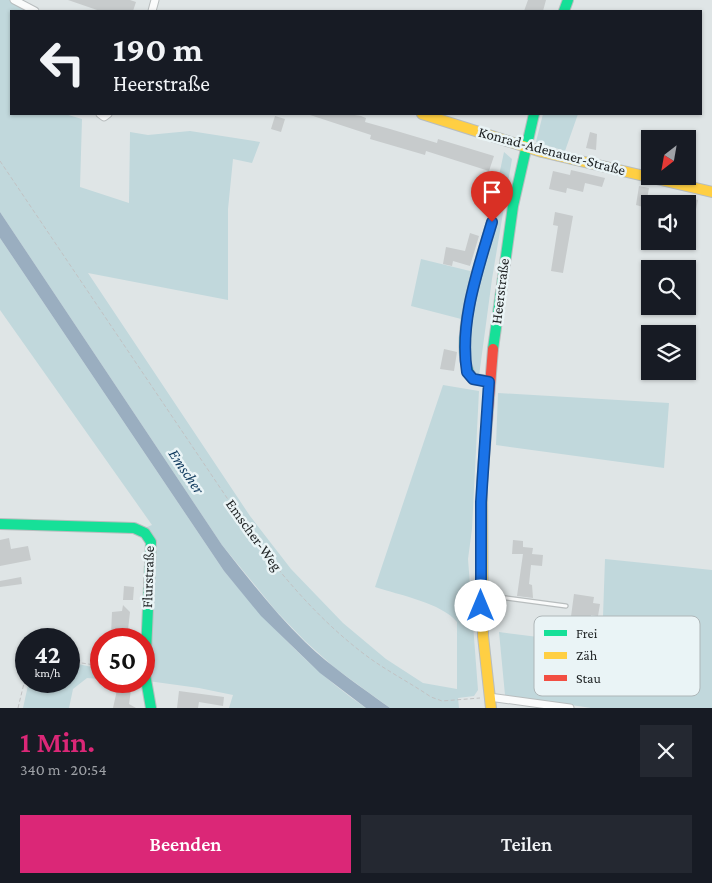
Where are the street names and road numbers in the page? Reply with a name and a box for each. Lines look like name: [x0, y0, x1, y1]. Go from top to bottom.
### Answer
street label: Konrad-Adenauer-Straße: [477, 124, 628, 178]
street label: Heerstraße: [488, 257, 512, 325]
street label: Emscher-Weg: [222, 496, 285, 574]
street label: Flurstraße: [139, 545, 157, 608]

